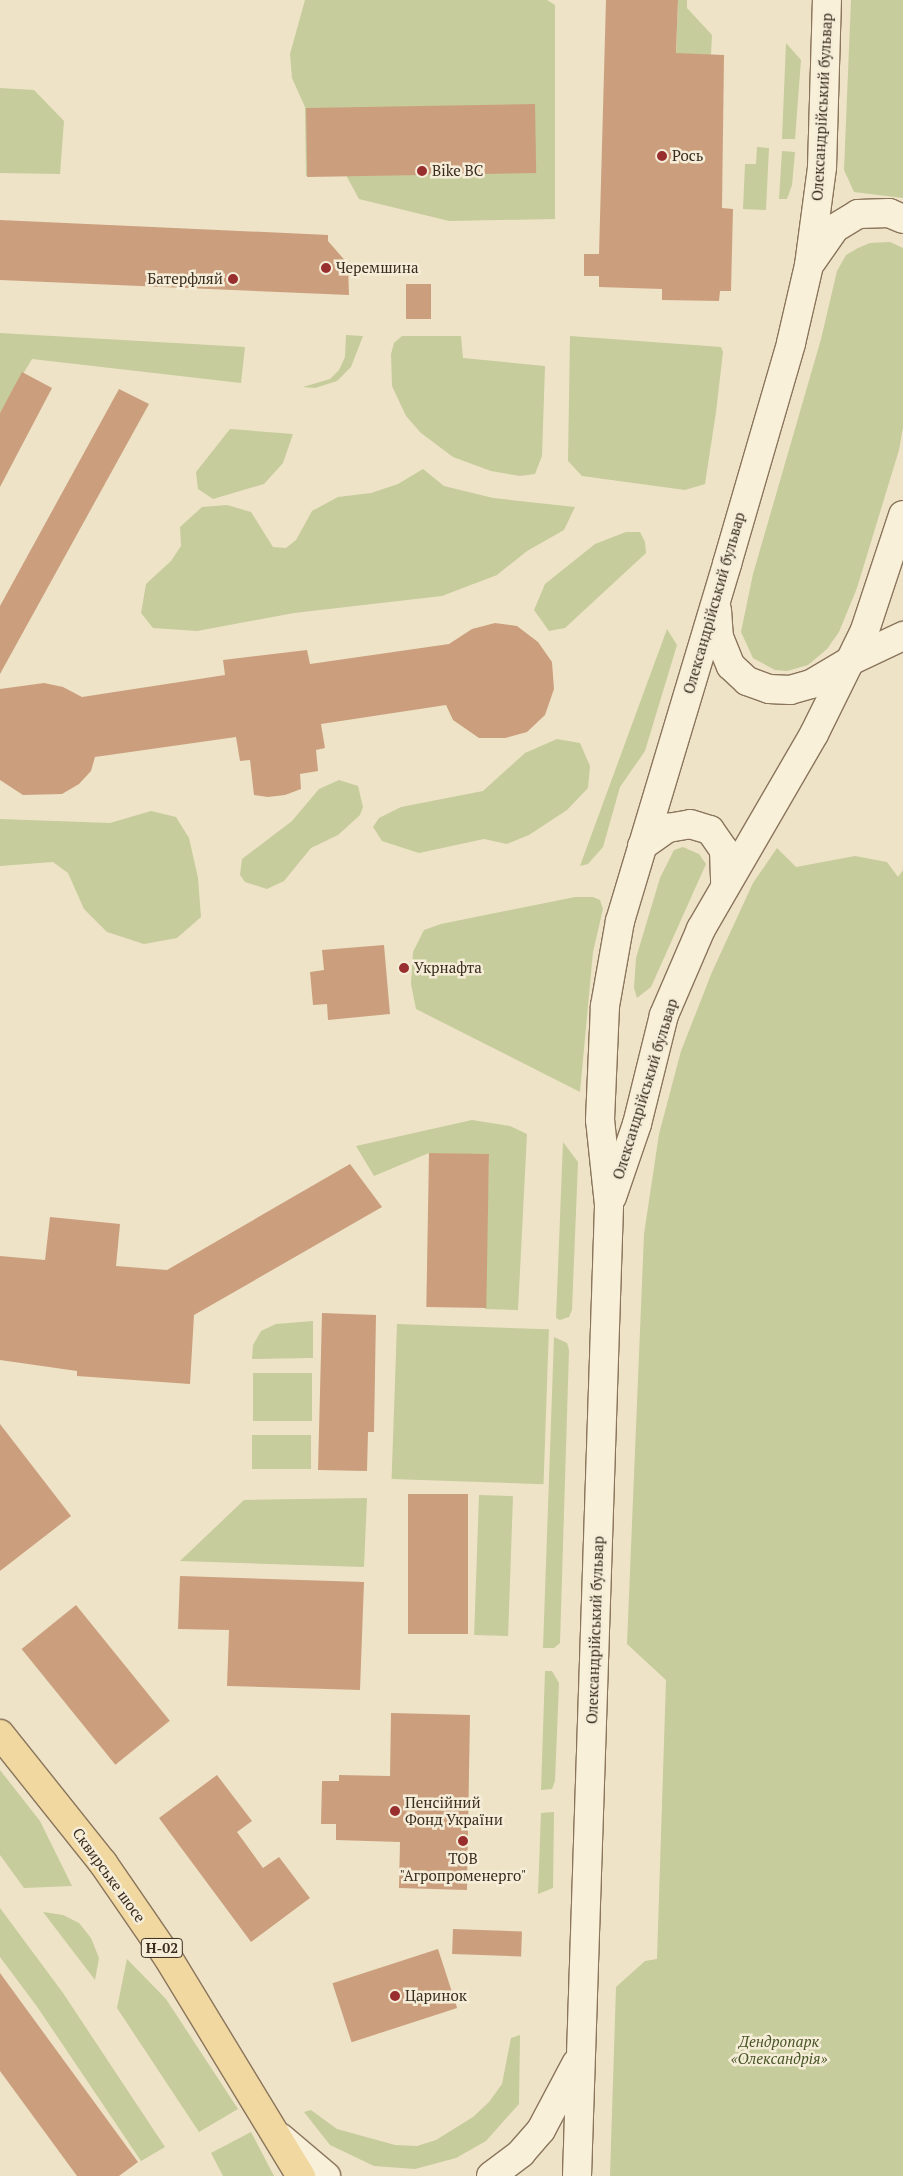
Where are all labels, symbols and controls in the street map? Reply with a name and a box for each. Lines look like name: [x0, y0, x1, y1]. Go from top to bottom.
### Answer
street label: Олександрійський бульвар: [808, 13, 836, 201]
place label: Рось: [672, 147, 703, 165]
marker: Рось: [656, 150, 668, 162]
place label: Bike BC: [432, 162, 483, 180]
marker: Bike BC: [416, 165, 428, 177]
place label: Черемшина: [336, 259, 419, 277]
marker: Черемшина: [320, 262, 332, 274]
place label: Батерфляй: [147, 270, 223, 288]
marker: Батерфляй: [227, 273, 239, 285]
street label: Олександрійський бульвар: [679, 510, 749, 696]
place label: Укрнафта: [414, 959, 482, 977]
marker: Укрнафта: [398, 962, 410, 974]
street label: Олександрійський бульвар: [609, 996, 681, 1182]
street label: Олександрійський бульвар: [583, 1536, 607, 1724]
place label: Пенсійний Фонд України: [405, 1793, 503, 1828]
marker: Пенсійний Фонд України: [389, 1805, 401, 1817]
street label: Сквирське шосе: [69, 1824, 149, 1926]
marker: ТОВ "Агропроменерго": [457, 1835, 469, 1847]
place label: ТОВ "Агропроменерго": [400, 1849, 526, 1884]
road number: Н-02: [141, 1936, 183, 1960]
place label: Царинок: [405, 1987, 467, 2005]
marker: Царинок: [389, 1990, 401, 2002]
park label: Дендропарк «Олександрія»: [731, 2032, 827, 2067]

